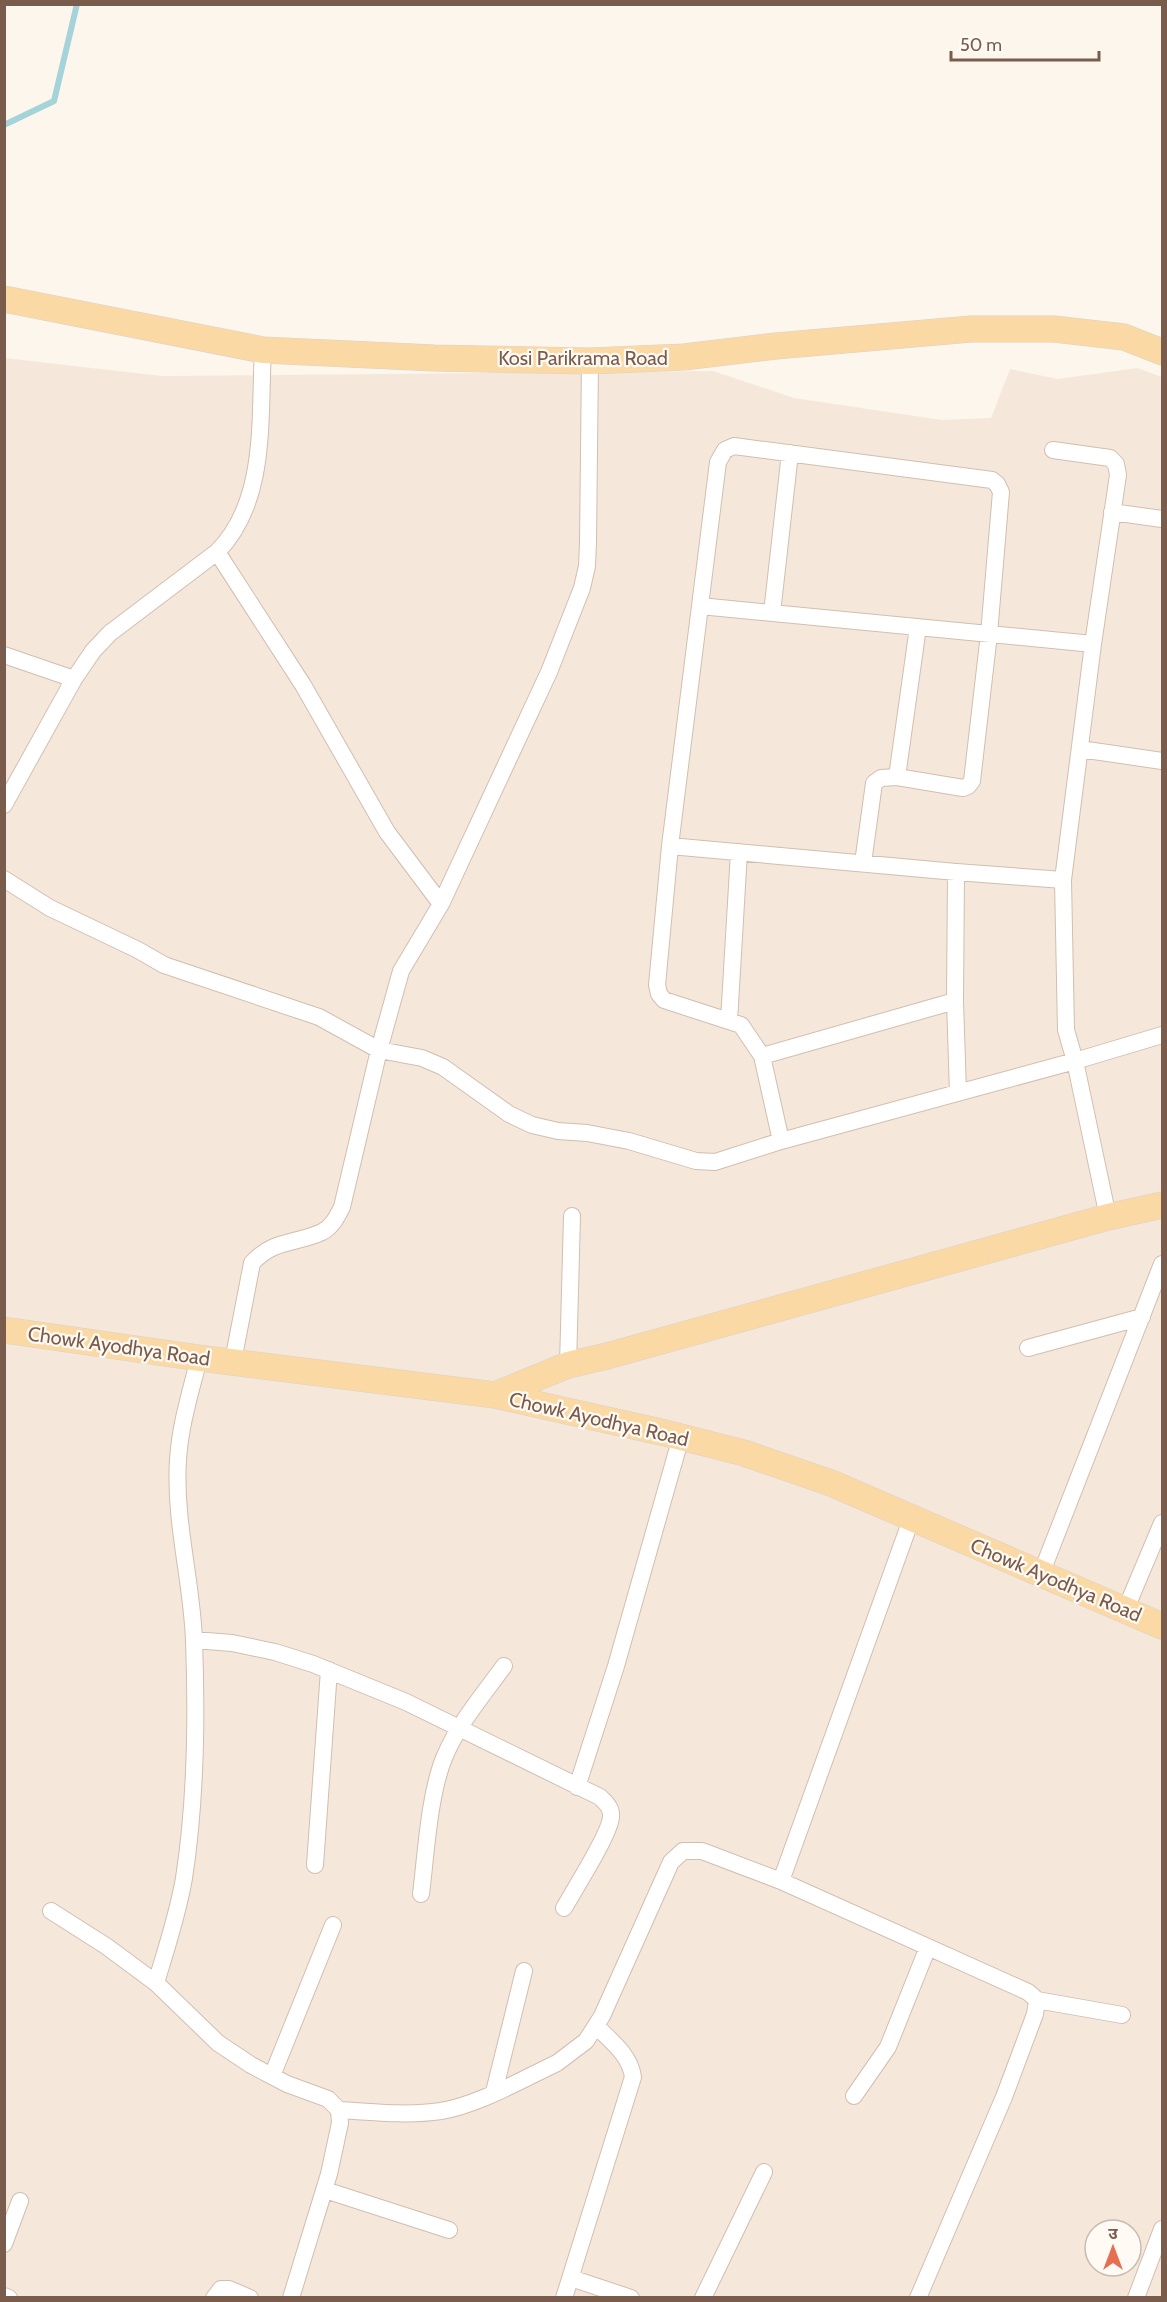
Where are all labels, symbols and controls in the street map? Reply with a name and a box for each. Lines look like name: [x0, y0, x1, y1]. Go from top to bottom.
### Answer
scale bar: [951, 24, 1100, 62]
text: 50 m: [960, 34, 1002, 56]
street label: Kosi Parikrama Road: [498, 346, 668, 370]
street label: Chowk Ayodhya Road: [26, 1321, 212, 1371]
street label: Chowk Ayodhya Road: [507, 1387, 691, 1451]
street label: Chowk Ayodhya Road: [967, 1533, 1145, 1627]
north arrow: [1083, 2218, 1143, 2278]
text: उ: [1108, 2224, 1118, 2243]

